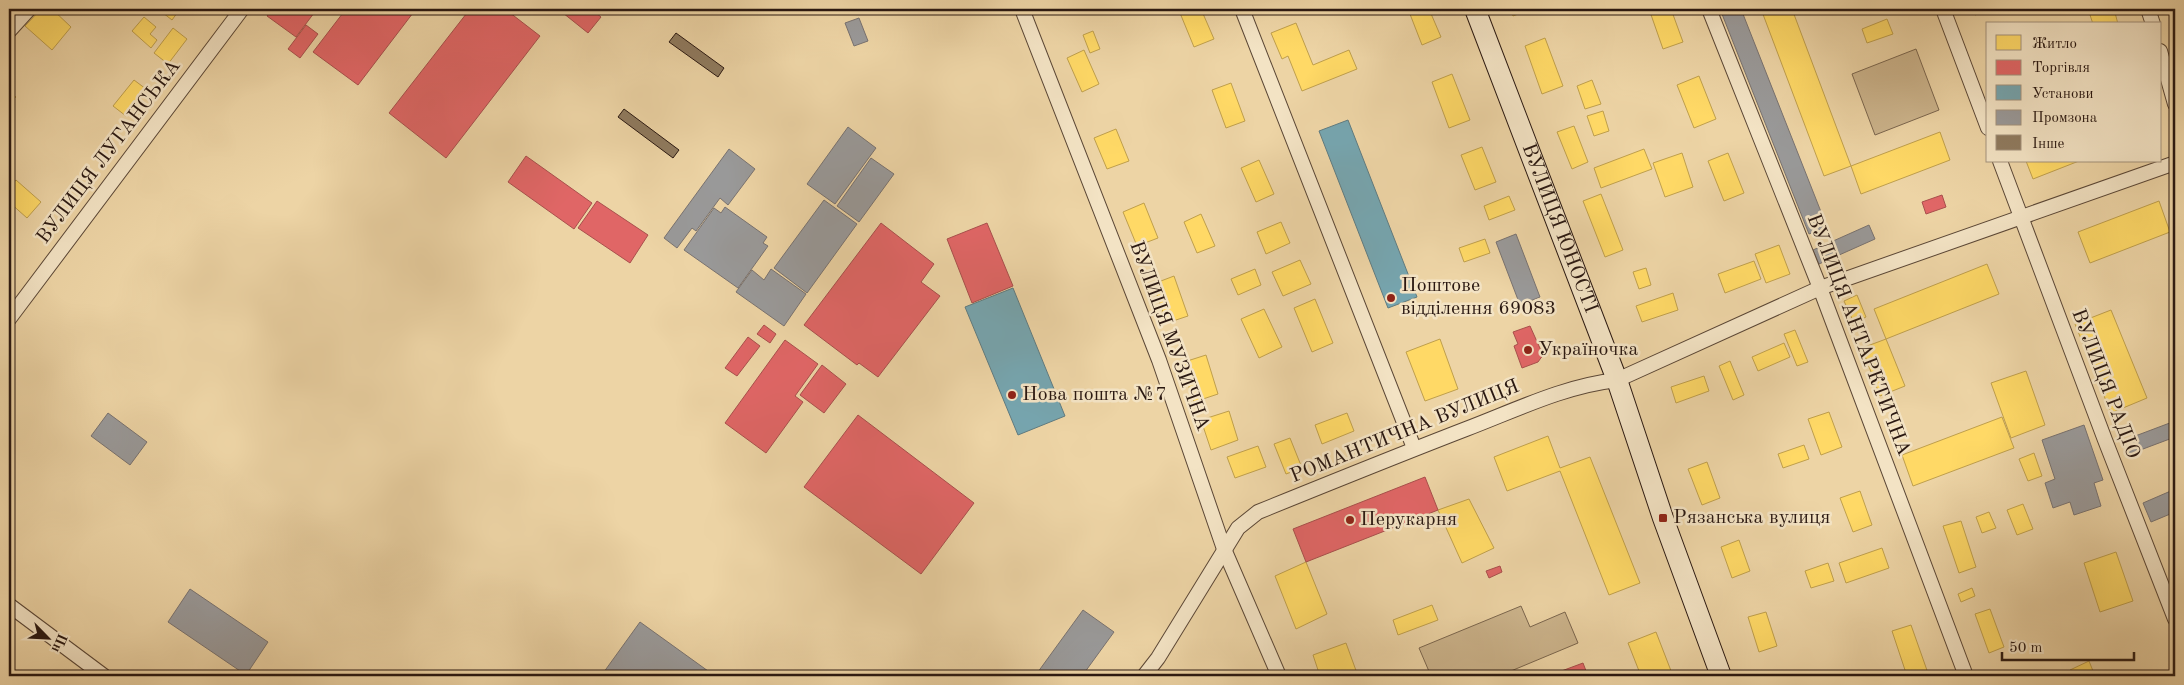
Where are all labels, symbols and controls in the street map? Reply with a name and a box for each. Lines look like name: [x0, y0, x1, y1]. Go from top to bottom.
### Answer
legend: [1986, 22, 2162, 162]
text: Житло: [2032, 37, 2077, 52]
street label: ВУЛИЦЯ ЛУГАНСЬКА: [33, 56, 185, 248]
text: Торгівля: [2032, 61, 2090, 76]
text: Установи: [2032, 87, 2094, 102]
text: Промзона: [2032, 111, 2098, 126]
text: Інше: [2032, 137, 2065, 152]
street label: ВУЛИЦЯ ЮНОСТІ: [1518, 141, 1601, 316]
street label: ВУЛИЦЯ АНТАРКТИЧНА: [1803, 211, 1913, 459]
street label: ВУЛИЦЯ МУЗИЧНА: [1125, 239, 1213, 433]
place label: Поштове відділення 69083: [1401, 276, 1556, 319]
marker: Поштове відділення 69083: [1385, 292, 1397, 304]
street label: ВУЛИЦЯ РАДІО: [2067, 306, 2143, 462]
place label: Україночка: [1538, 340, 1639, 360]
marker: Україночка: [1522, 344, 1534, 356]
street label: РОМАНТИЧНА ВУЛИЦЯ: [1288, 377, 1522, 487]
place label: Нова пошта №7: [1022, 385, 1167, 405]
marker: Нова пошта №7: [1006, 389, 1018, 401]
place label: Рязанська вулиця: [1673, 508, 1830, 528]
place label: Перукарня: [1360, 510, 1457, 530]
marker: Рязанська вулиця: [1657, 512, 1669, 524]
marker: Перукарня: [1344, 514, 1356, 526]
north arrow: [22, 612, 72, 662]
scale bar: [2002, 630, 2134, 662]
text: Пн: [49, 631, 69, 655]
text: 50 m: [2009, 641, 2043, 656]

